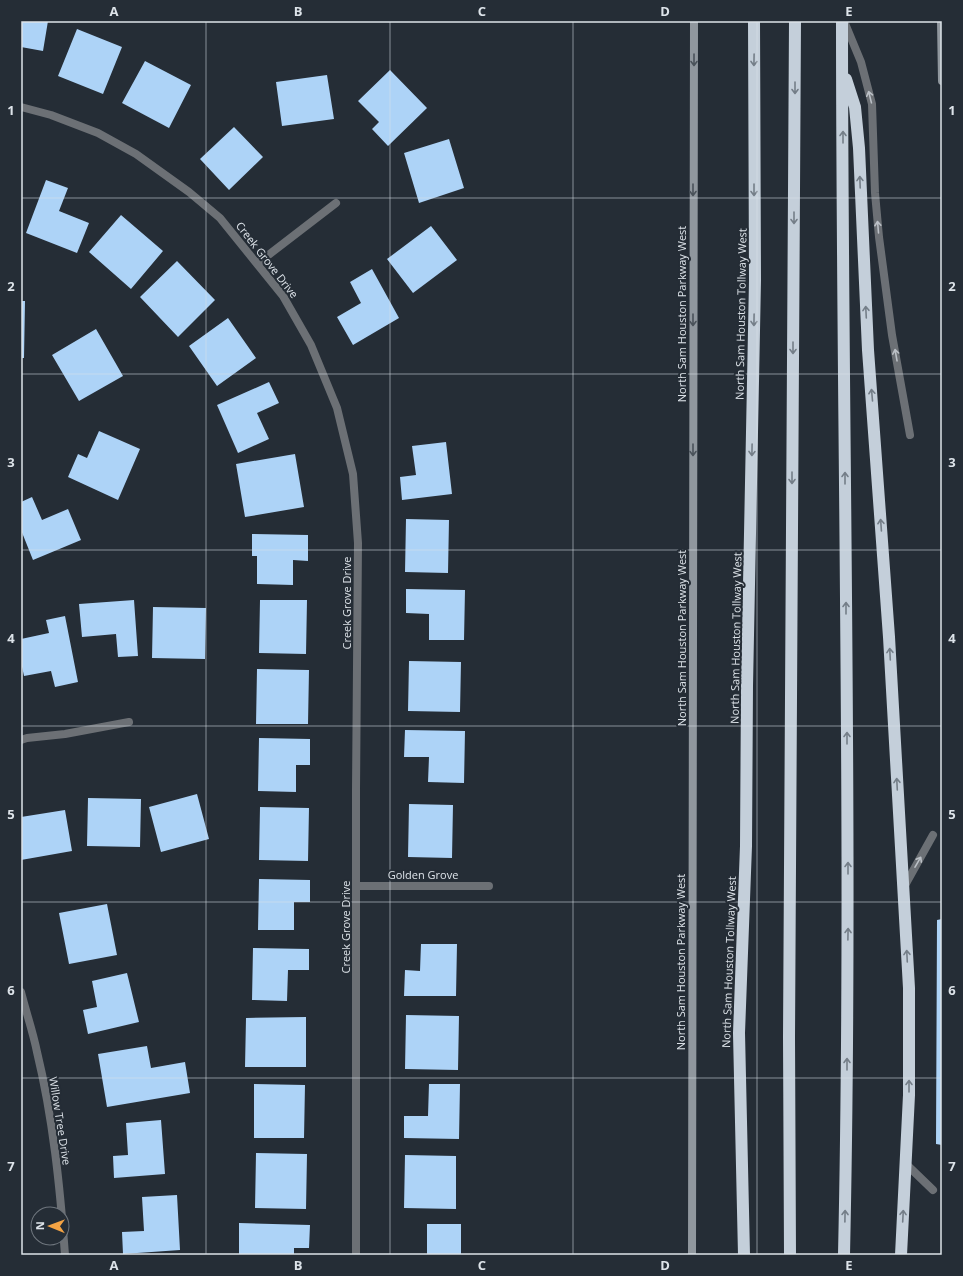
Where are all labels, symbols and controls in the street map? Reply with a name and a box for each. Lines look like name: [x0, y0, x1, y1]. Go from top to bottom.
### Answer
text: A: [110, 2, 119, 20]
text: B: [294, 2, 303, 20]
text: C: [478, 2, 486, 20]
text: D: [660, 2, 670, 20]
text: E: [845, 2, 853, 20]
one-way arrow: [690, 53, 698, 66]
one-way arrow: [750, 53, 758, 66]
one-way arrow: [791, 81, 799, 94]
one-way arrow: [865, 91, 873, 104]
text: 1: [7, 101, 15, 119]
text: 1: [948, 101, 956, 119]
one-way arrow: [839, 131, 846, 144]
one-way arrow: [856, 176, 864, 189]
one-way arrow: [689, 183, 697, 196]
one-way arrow: [751, 183, 758, 196]
one-way arrow: [790, 211, 798, 224]
street label: Creek Grove Drive: [233, 218, 302, 301]
one-way arrow: [874, 221, 881, 234]
street label: North Sam Houston Parkway West: [674, 226, 689, 402]
street label: North Sam Houston Tollway West: [732, 228, 749, 400]
text: 2: [7, 277, 15, 295]
text: 2: [948, 277, 956, 295]
one-way arrow: [862, 306, 870, 319]
one-way arrow: [689, 313, 697, 326]
one-way arrow: [751, 313, 758, 326]
one-way arrow: [789, 341, 797, 354]
one-way arrow: [892, 349, 900, 362]
one-way arrow: [868, 389, 875, 402]
one-way arrow: [689, 443, 697, 456]
one-way arrow: [748, 443, 756, 456]
text: 3: [7, 453, 15, 471]
text: 3: [948, 453, 956, 471]
one-way arrow: [789, 471, 796, 484]
one-way arrow: [841, 472, 849, 485]
one-way arrow: [877, 519, 884, 532]
street label: North Sam Houston Parkway West: [674, 550, 689, 726]
street label: North Sam Houston Tollway West: [727, 552, 744, 724]
street label: Creek Grove Drive: [339, 557, 354, 649]
one-way arrow: [842, 602, 850, 615]
text: 4: [7, 629, 15, 647]
text: 4: [948, 629, 956, 647]
one-way arrow: [886, 648, 893, 661]
one-way arrow: [843, 732, 851, 745]
one-way arrow: [894, 778, 901, 791]
text: 5: [7, 805, 15, 823]
text: 5: [948, 805, 956, 823]
one-way arrow: [915, 856, 923, 868]
one-way arrow: [844, 862, 852, 875]
street label: Golden Grove: [388, 867, 458, 882]
street label: North Sam Houston Parkway West: [673, 874, 688, 1050]
street label: North Sam Houston Tollway West: [718, 876, 739, 1048]
street label: Creek Grove Drive: [338, 881, 353, 973]
one-way arrow: [844, 928, 852, 941]
one-way arrow: [903, 950, 911, 963]
text: 6: [7, 981, 15, 999]
text: 6: [948, 981, 956, 999]
one-way arrow: [843, 1058, 851, 1071]
street label: Willow Tree Drive: [46, 1076, 75, 1166]
one-way arrow: [905, 1080, 912, 1093]
text: 7: [7, 1157, 15, 1175]
text: 7: [948, 1157, 956, 1175]
north arrow: [30, 1206, 70, 1246]
one-way arrow: [841, 1210, 848, 1223]
one-way arrow: [899, 1210, 907, 1223]
text: N: [32, 1221, 47, 1230]
text: A: [110, 1256, 119, 1274]
text: B: [294, 1256, 303, 1274]
text: C: [478, 1256, 486, 1274]
text: D: [660, 1256, 670, 1274]
text: E: [845, 1256, 853, 1274]

